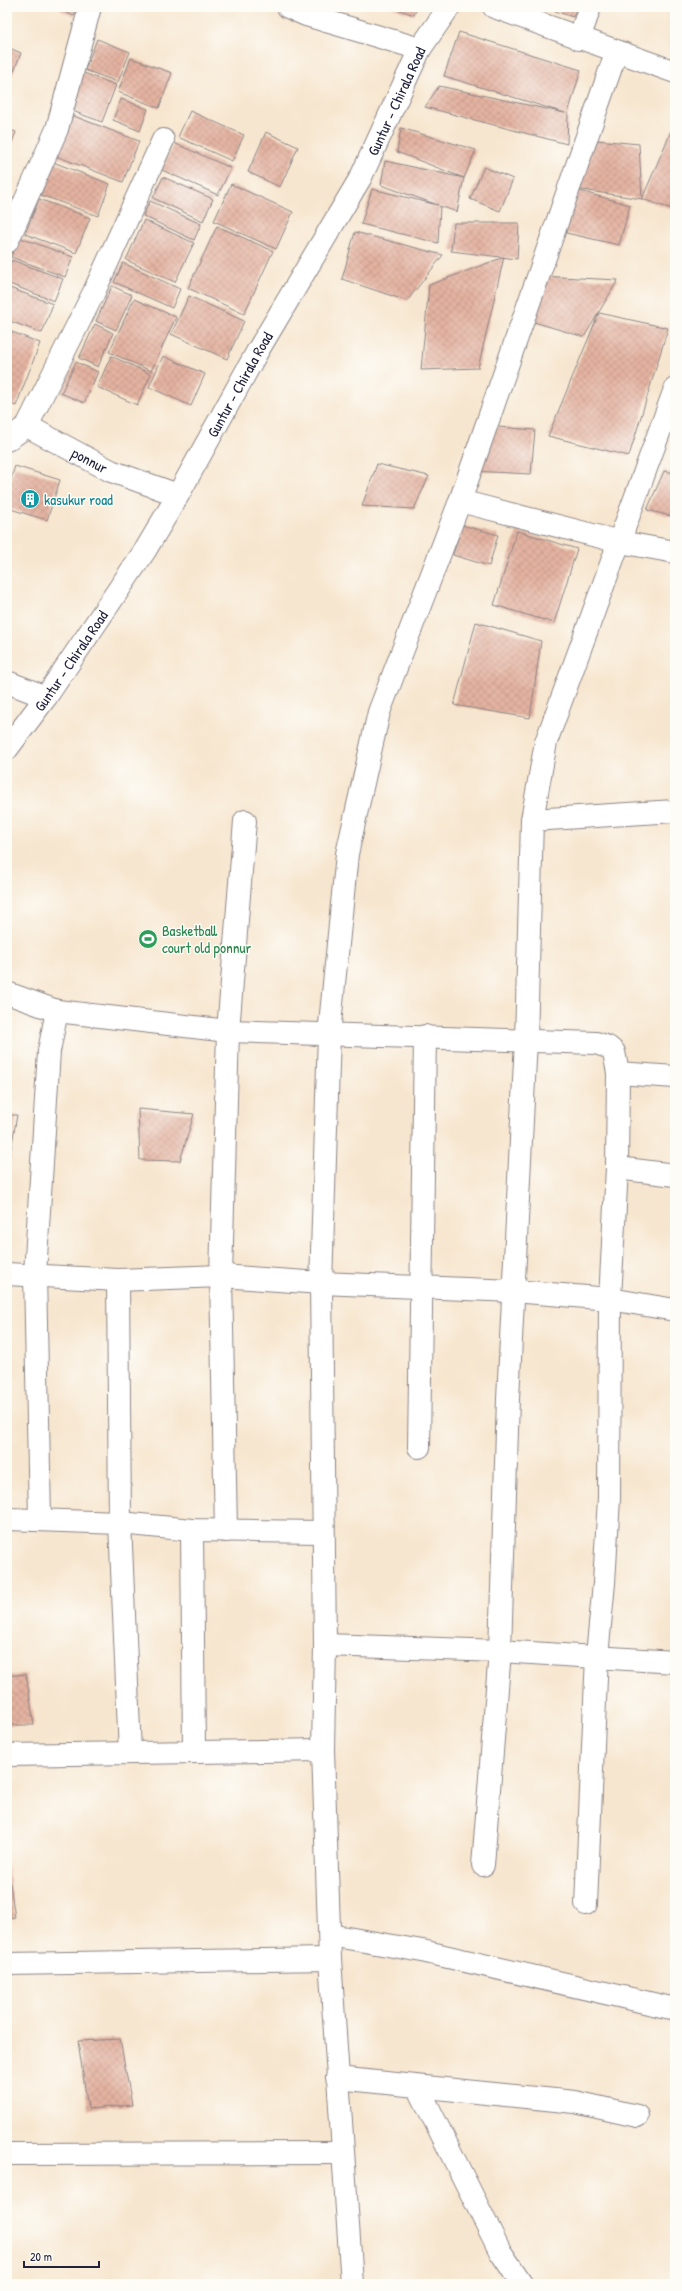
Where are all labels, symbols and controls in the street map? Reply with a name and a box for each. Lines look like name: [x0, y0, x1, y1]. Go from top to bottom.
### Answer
street label: Guntur - Chirala Road: [362, 43, 430, 159]
street label: Guntur - Chirala Road: [202, 328, 277, 441]
street label: ponnur: [68, 442, 112, 478]
building icon: kasukur road: [19, 488, 41, 510]
place label: kasukur road: [44, 489, 113, 510]
street label: Guntur - Chirala Road: [29, 606, 112, 715]
place label: Basketball court old ponnur: [162, 920, 252, 958]
sports icon: Basketball court old ponnur: [137, 928, 159, 950]
scale bar: [24, 2243, 99, 2269]
text: 20 m: [30, 2248, 52, 2265]

